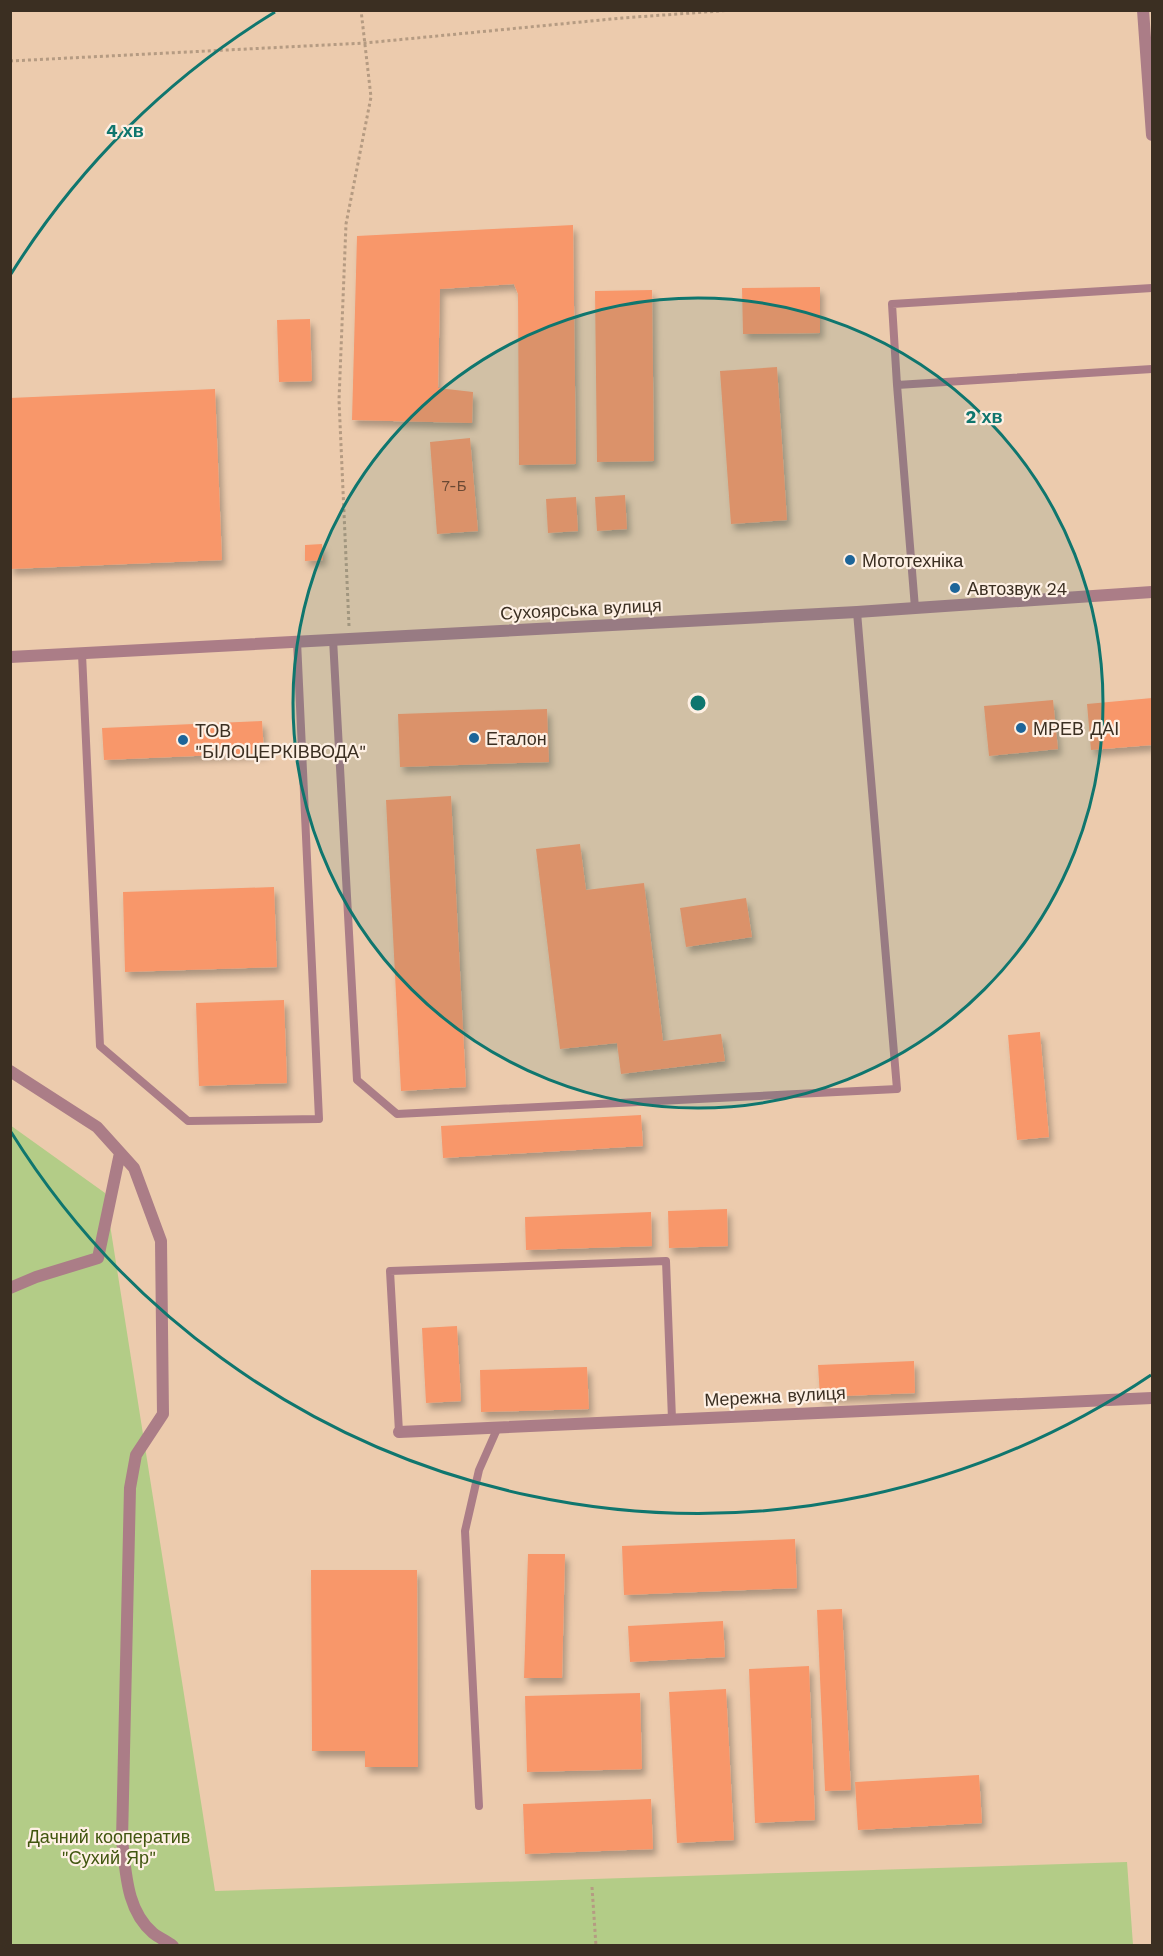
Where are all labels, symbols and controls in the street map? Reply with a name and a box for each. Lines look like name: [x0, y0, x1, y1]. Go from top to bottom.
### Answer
text: 4 хв: [106, 120, 144, 141]
text: 2 хв: [966, 406, 1002, 427]
house number: 7-Б: [441, 477, 467, 495]
place label: Мототехніка: [862, 550, 964, 571]
marker: Мототехніка: [843, 553, 857, 567]
place label: Автозвук 24: [967, 578, 1067, 599]
marker: Автозвук 24: [948, 581, 962, 595]
street label: Сухоярська вулиця: [500, 594, 662, 624]
centre of rings: [688, 693, 708, 713]
place label: МРЕВ ДАІ: [1033, 718, 1119, 739]
place label: ТОВ "БІЛОЦЕРКІВВОДА": [195, 720, 366, 762]
marker: МРЕВ ДАІ: [1014, 721, 1028, 735]
place label: Еталон: [486, 728, 547, 749]
marker: Еталон: [467, 731, 481, 745]
marker: ТОВ "БІЛОЦЕРКІВВОДА": [176, 733, 190, 747]
street label: Мережна вулиця: [704, 1382, 846, 1410]
park label: Дачний кооператив "Сухий Яр": [28, 1826, 190, 1868]

